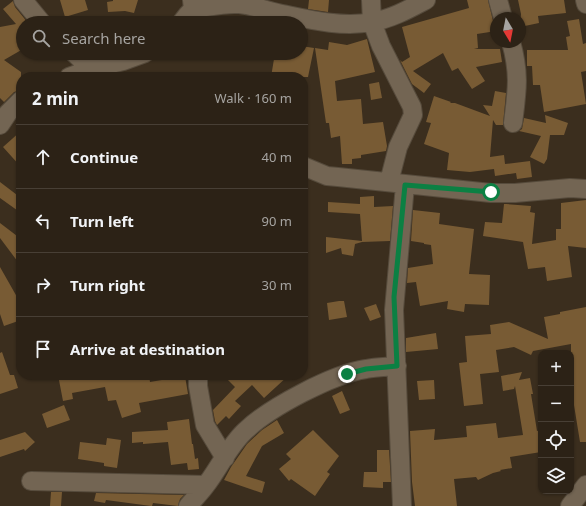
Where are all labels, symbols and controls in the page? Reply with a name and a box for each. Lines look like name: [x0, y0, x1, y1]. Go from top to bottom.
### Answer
north arrow: [490, 12, 526, 48]
search box: [16, 16, 308, 60]
icon: search: [30, 27, 52, 49]
text: Search here: [62, 28, 145, 48]
text: 2 min: [32, 87, 79, 110]
text: Walk · 160 m: [214, 89, 292, 107]
icon: ahead: [32, 146, 54, 168]
text: Continue: [70, 147, 138, 167]
text: 40 m: [262, 148, 292, 166]
route start: [482, 183, 500, 201]
icon: left: [32, 210, 54, 232]
text: Turn left: [70, 211, 134, 231]
text: 90 m: [262, 212, 292, 230]
icon: right: [32, 274, 54, 296]
text: Turn right: [70, 275, 145, 295]
text: 30 m: [262, 276, 292, 294]
icon: arrive: [32, 338, 54, 360]
text: Arrive at destination: [70, 339, 225, 359]
map controls: [538, 350, 574, 494]
button: +: [538, 350, 574, 386]
route end: [338, 365, 356, 383]
button: −: [538, 386, 574, 422]
button: locate: [538, 422, 574, 458]
button: layers: [538, 458, 574, 494]

